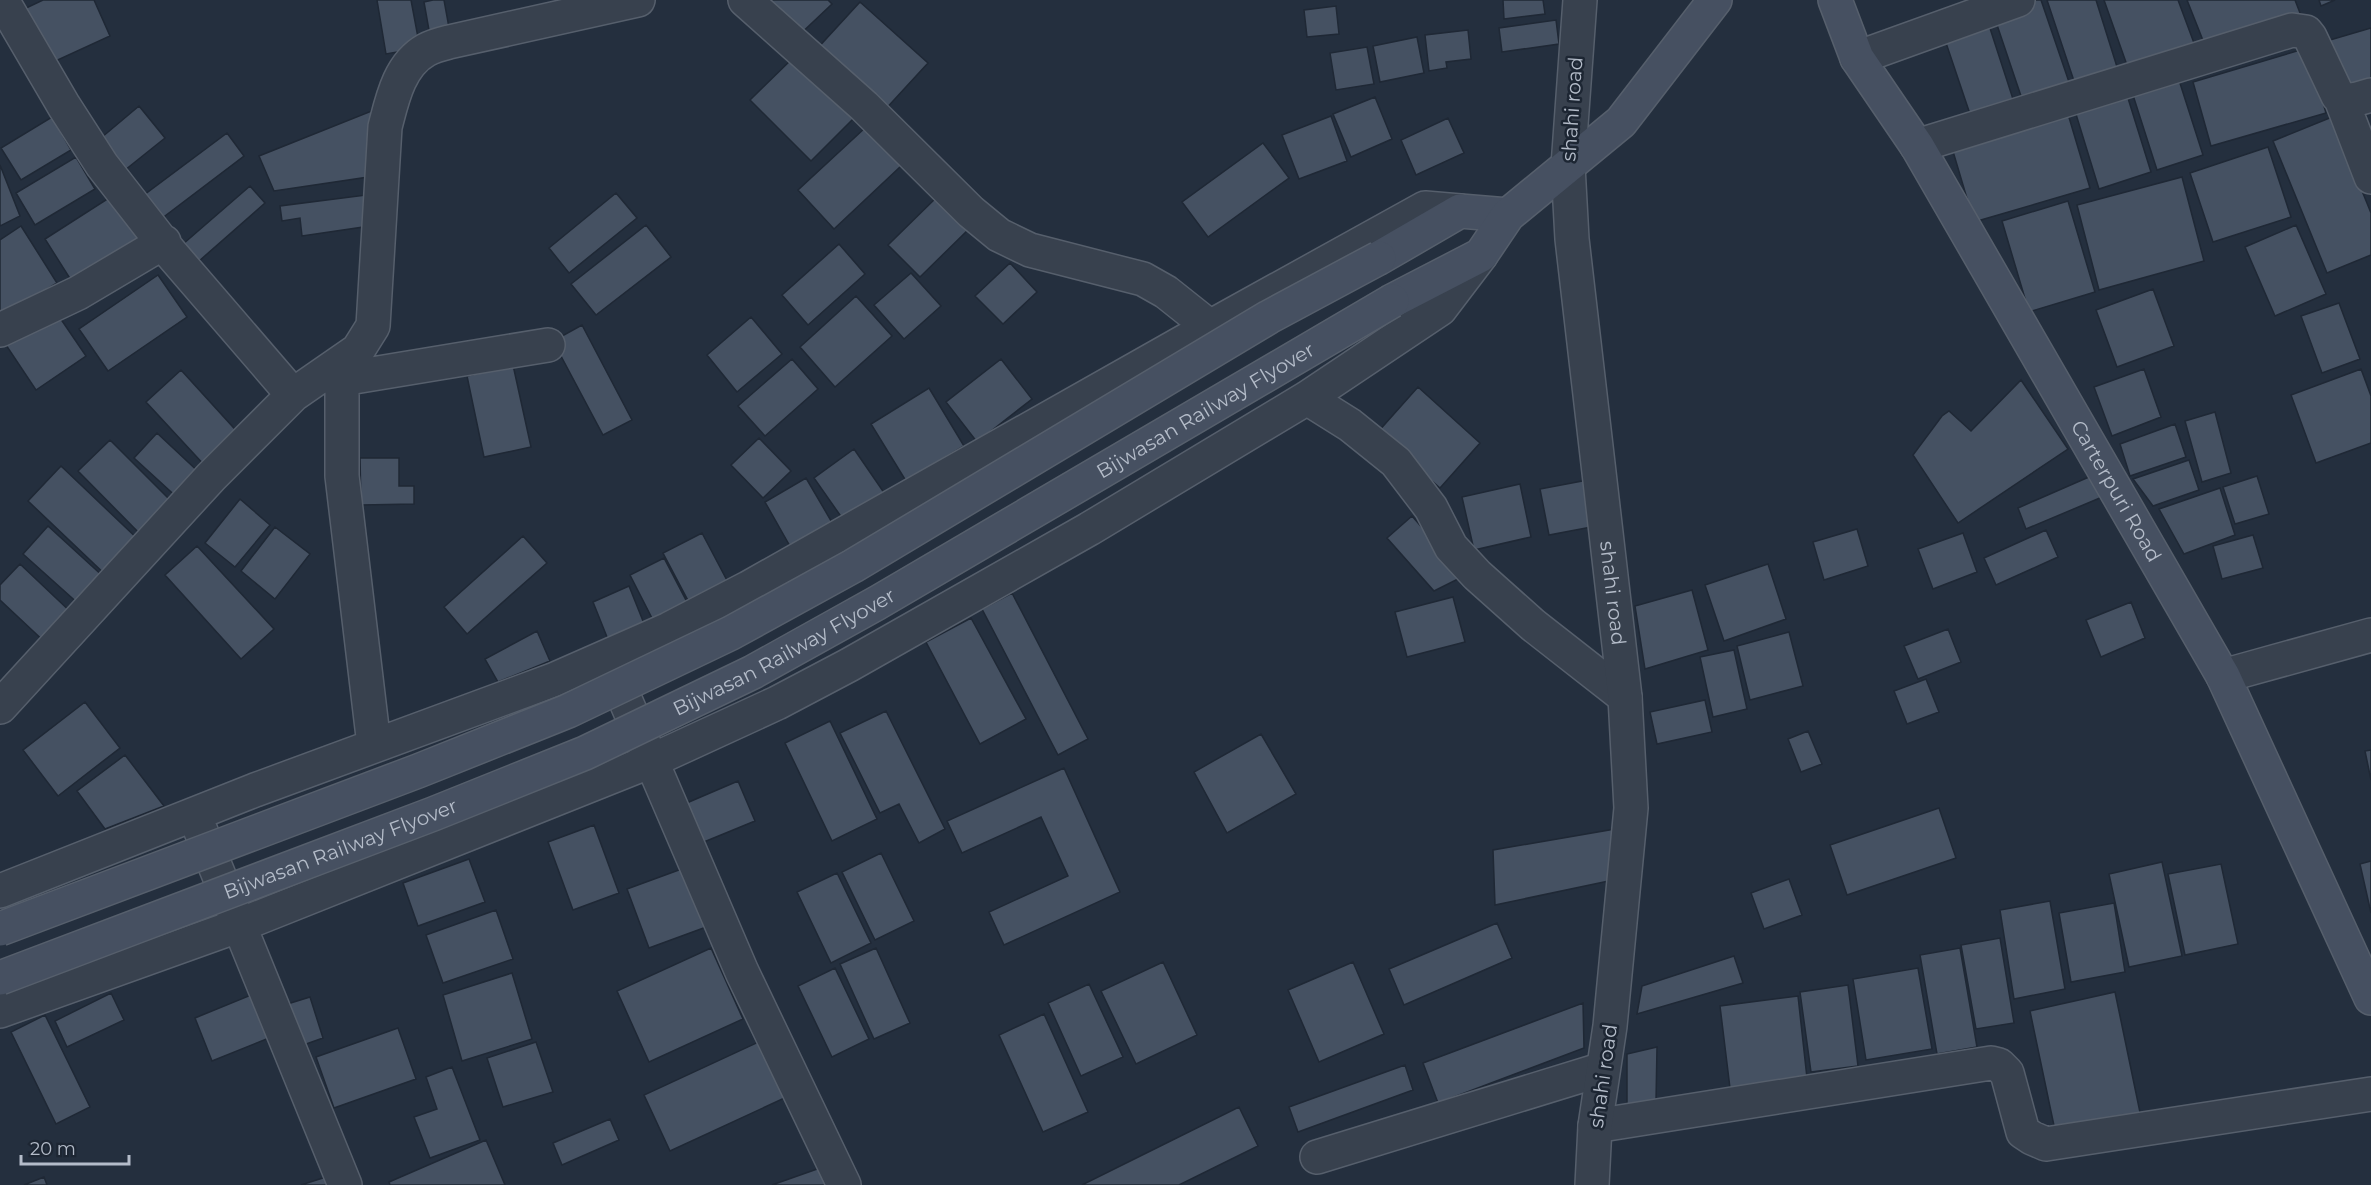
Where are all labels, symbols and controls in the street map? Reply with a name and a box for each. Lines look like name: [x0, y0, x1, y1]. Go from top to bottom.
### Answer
street label: shahi road: [1556, 56, 1588, 162]
street label: Bijwasan Railway Flyover: [1092, 337, 1319, 484]
street label: Carterpuri Road: [2066, 416, 2167, 566]
street label: shahi road: [1595, 540, 1631, 647]
street label: Bijwasan Railway Flyover: [669, 583, 899, 721]
street label: Bijwasan Railway Flyover: [220, 793, 461, 904]
street label: shahi road: [1584, 1022, 1622, 1130]
scale bar: [21, 1128, 129, 1166]
text: 20 m: [30, 1138, 76, 1160]

